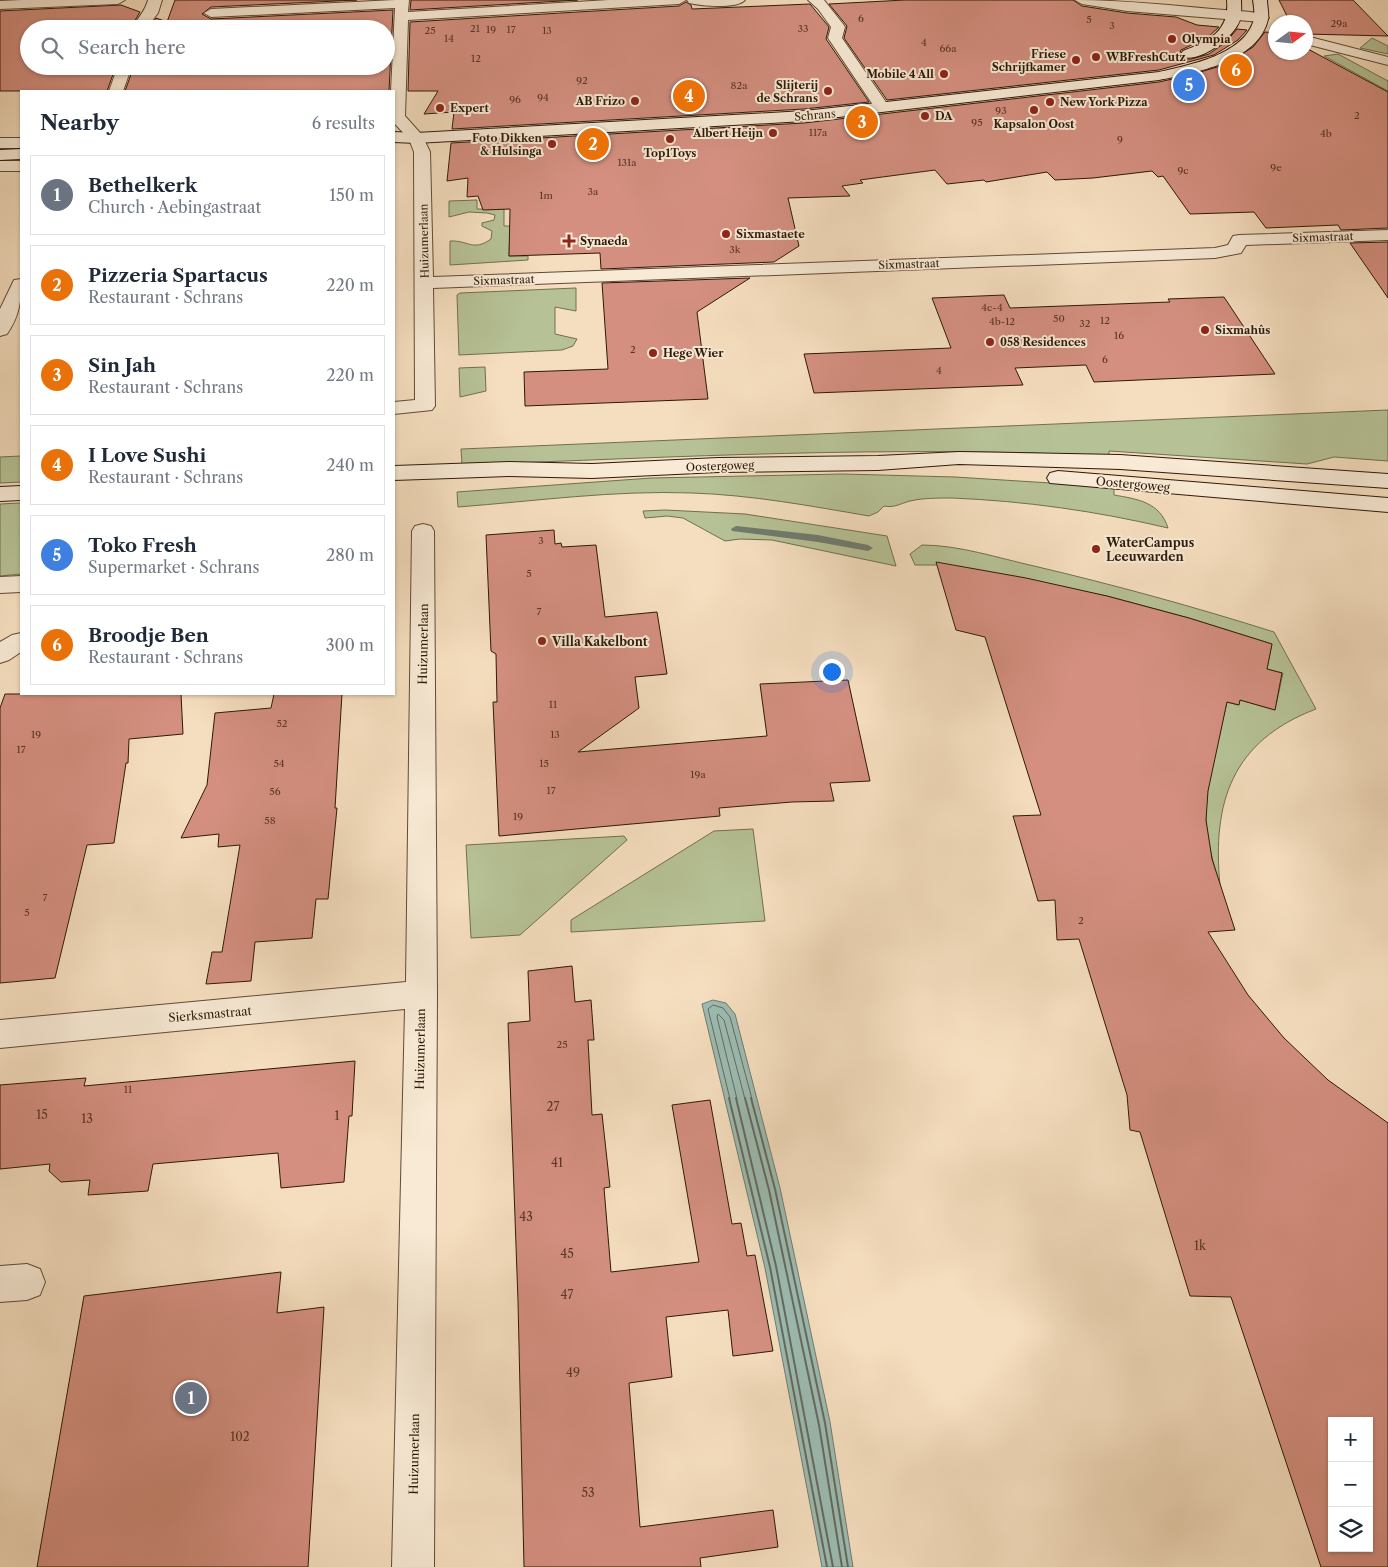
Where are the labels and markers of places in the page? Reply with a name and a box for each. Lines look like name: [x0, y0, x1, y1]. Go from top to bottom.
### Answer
place label: Olympia: [1182, 32, 1231, 46]
marker: Olympia: [1166, 33, 1178, 45]
place label: Friese Schrijfkamer: [992, 47, 1067, 74]
place label: WBFreshCutz: [1105, 50, 1186, 64]
marker: WBFreshCutz: [1090, 51, 1102, 63]
pin: 6: [1220, 51, 1252, 89]
marker: Friese Schrijfkamer: [1070, 54, 1082, 66]
pin: 5: [1173, 66, 1205, 104]
place label: Mobile 4 All: [866, 67, 934, 81]
marker: Mobile 4 All: [938, 68, 950, 80]
pin: 4: [673, 77, 705, 115]
place label: Slijterij de Schrans: [756, 78, 818, 105]
marker: Slijterij de Schrans: [822, 85, 834, 97]
place label: AB Frizo: [575, 94, 625, 108]
marker: AB Frizo: [629, 95, 641, 107]
place label: New York Pizza: [1060, 95, 1148, 109]
marker: New York Pizza: [1044, 96, 1056, 108]
place label: Expert: [450, 101, 489, 115]
marker: Expert: [434, 102, 446, 114]
pin: 3: [846, 103, 878, 141]
marker: Kapsalon Oost: [1028, 104, 1040, 116]
place label: DA: [935, 109, 953, 123]
marker: DA: [919, 110, 931, 122]
place label: Kapsalon Oost: [993, 117, 1075, 131]
pin: 2: [577, 125, 609, 163]
place label: Albert Heijn: [692, 126, 763, 140]
marker: Albert Heijn: [767, 127, 779, 139]
place label: Foto Dikken & Hulsinga: [472, 131, 543, 158]
marker: Top1Toys: [664, 133, 676, 145]
marker: Foto Dikken & Hulsinga: [546, 138, 558, 150]
place label: Top1Toys: [644, 146, 696, 160]
place label: Sixmastaete: [736, 227, 805, 241]
marker: Sixmastaete: [720, 228, 732, 240]
marker: Synaeda: [562, 234, 576, 248]
place label: Synaeda: [580, 234, 629, 248]
place label: Sixmahûs: [1215, 323, 1270, 337]
marker: Sixmahûs: [1199, 324, 1211, 336]
place label: 058 Residences: [1000, 335, 1086, 349]
marker: 058 Residences: [984, 336, 996, 348]
place label: Hege Wier: [663, 346, 724, 360]
marker: Hege Wier: [647, 347, 659, 359]
place label: WaterCampus Leeuwarden: [1105, 535, 1195, 564]
marker: WaterCampus Leeuwarden: [1090, 543, 1102, 555]
place label: Villa Kakelbont: [551, 634, 648, 649]
marker: Villa Kakelbont: [536, 635, 548, 647]
pin: 1: [175, 1379, 207, 1417]

